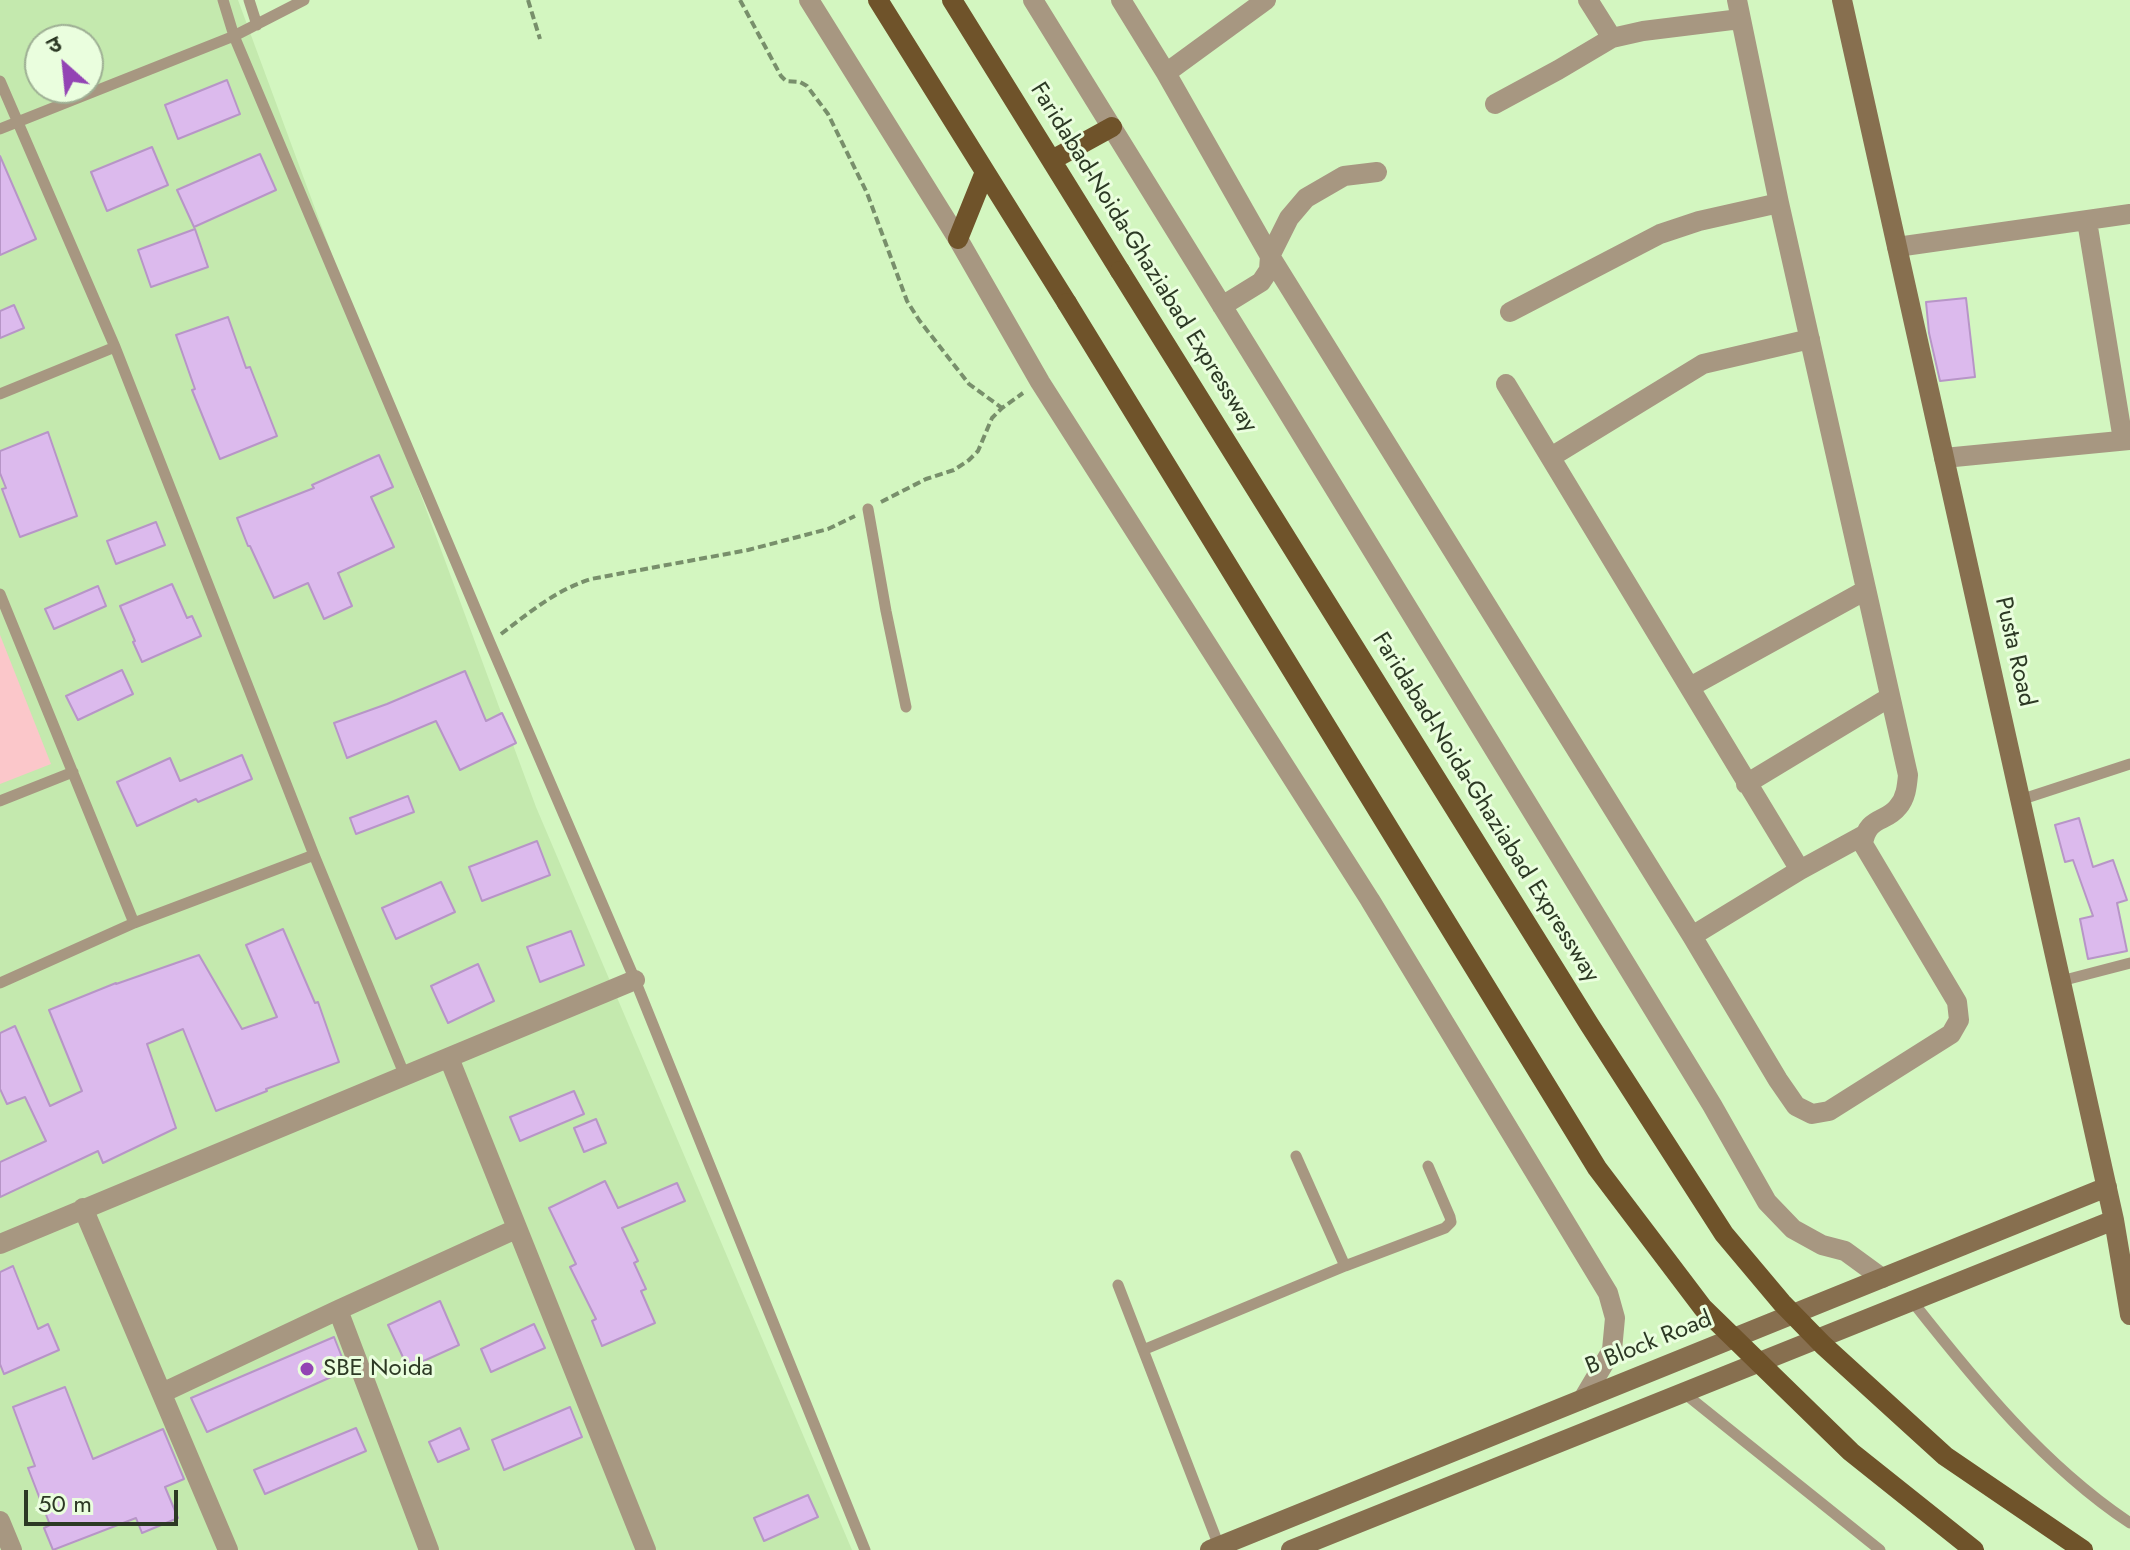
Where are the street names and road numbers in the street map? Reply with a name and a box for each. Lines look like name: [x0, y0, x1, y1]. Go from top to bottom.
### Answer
street label: Faridabad-Noida-Ghaziabad Expressway: [1023, 78, 1263, 438]
street label: Pusta Road: [1987, 595, 2041, 709]
street label: Faridabad-Noida-Ghaziabad Expressway: [1365, 628, 1605, 988]
street label: B Block Road: [1582, 1306, 1716, 1382]

